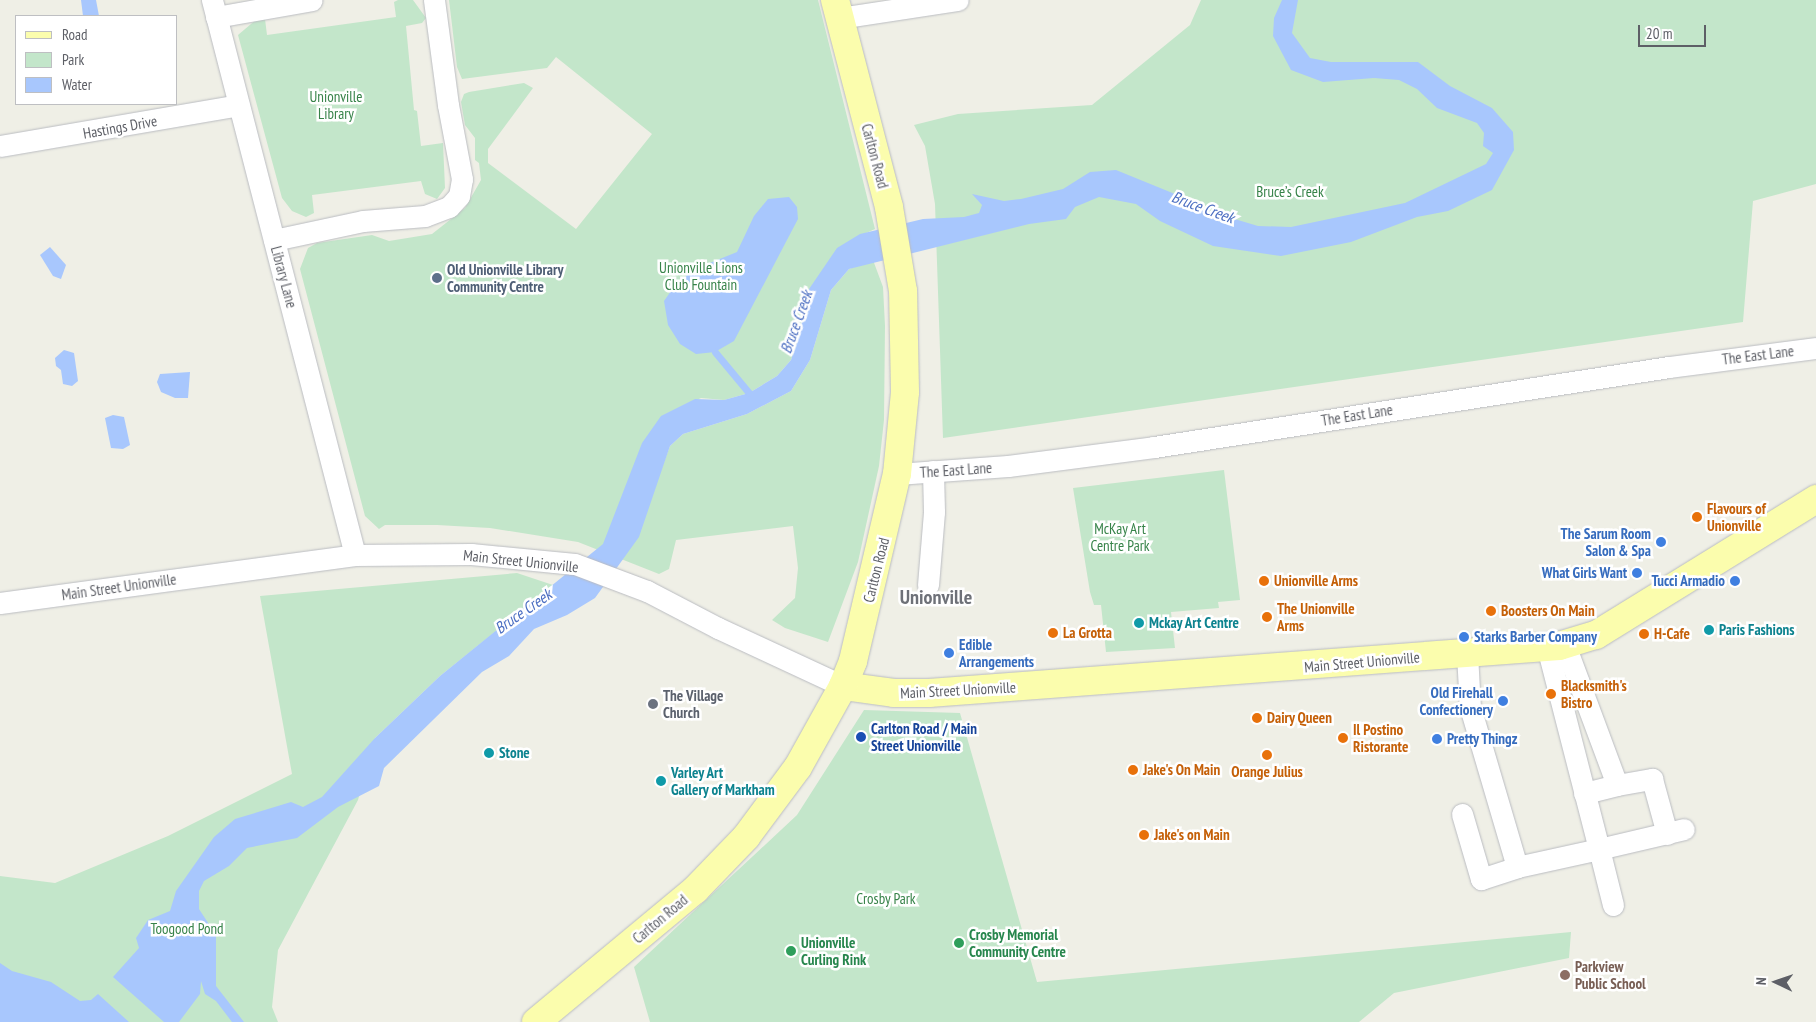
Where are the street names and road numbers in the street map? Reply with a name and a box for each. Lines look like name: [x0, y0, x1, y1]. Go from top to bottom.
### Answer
street label: Hastings Drive: [81, 112, 159, 142]
street label: Carlton Road: [858, 122, 892, 190]
street label: Library Lane: [267, 244, 301, 310]
street label: The East Lane: [1721, 342, 1795, 368]
street label: The East Lane: [1320, 400, 1394, 430]
street label: The East Lane: [919, 459, 993, 481]
street label: Carlton Road: [859, 536, 893, 604]
street label: Main Street Unionville: [462, 546, 580, 576]
street label: Main Street Unionville: [60, 570, 178, 604]
street label: Main Street Unionville: [1304, 648, 1420, 676]
street label: Main Street Unionville: [900, 678, 1016, 702]
street label: Carlton Road: [629, 891, 691, 947]

